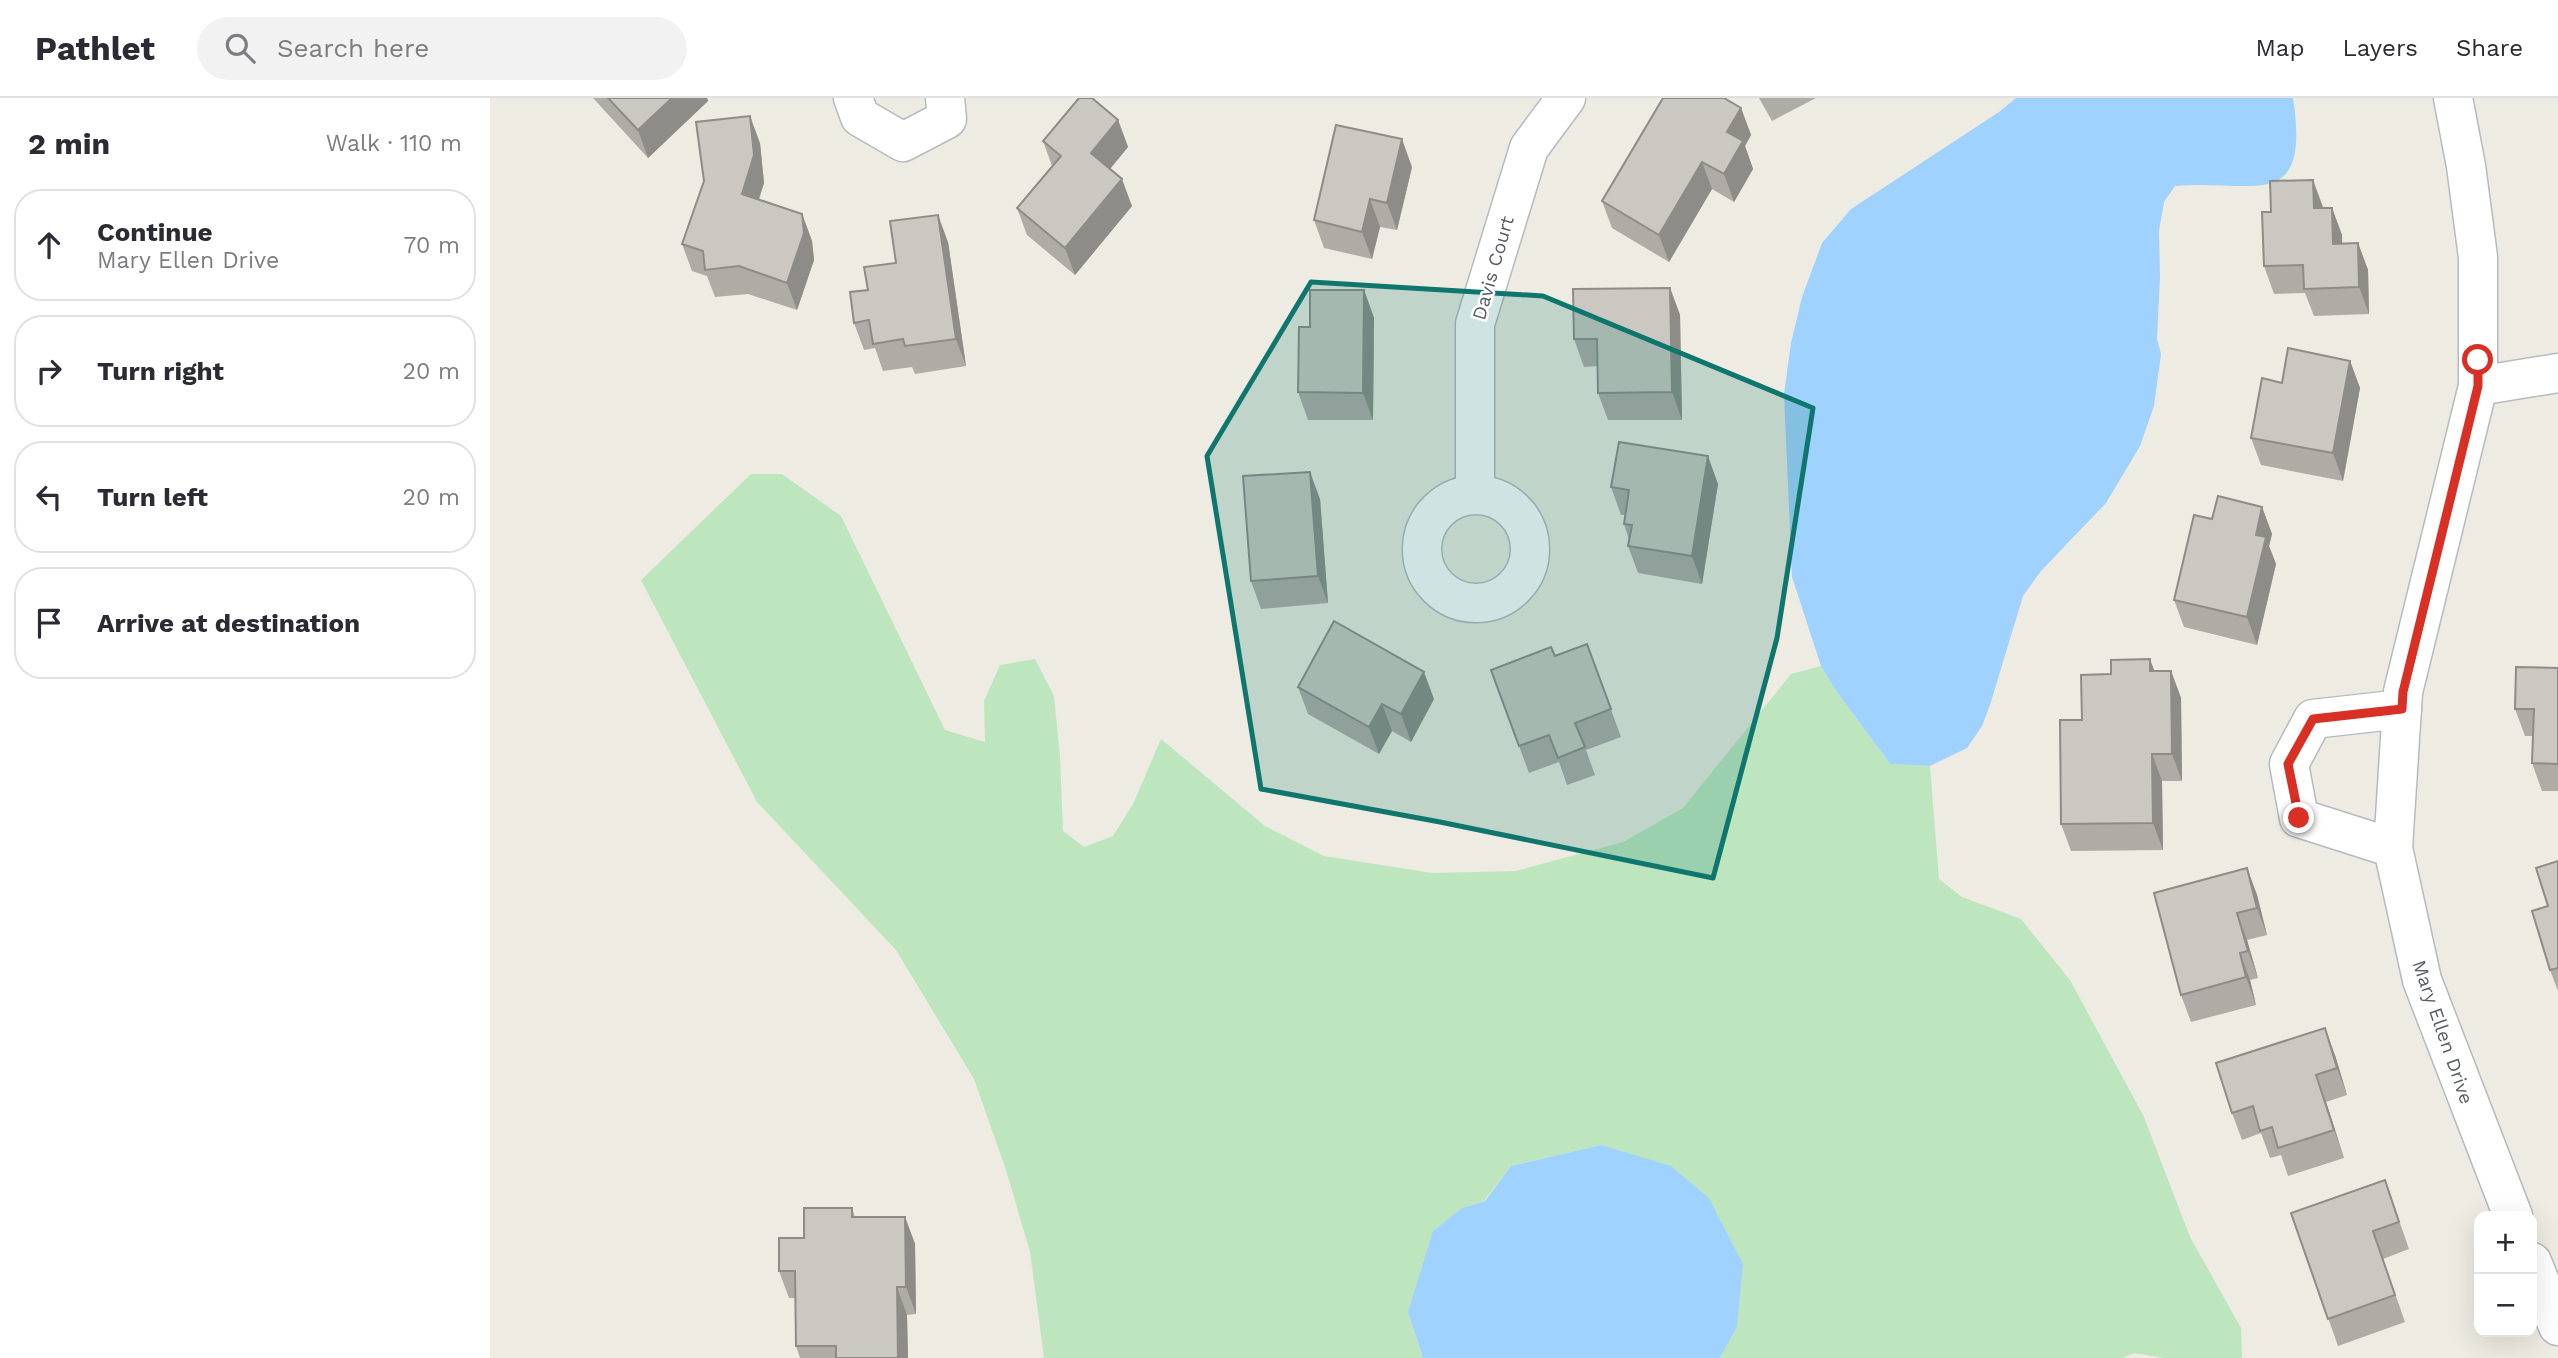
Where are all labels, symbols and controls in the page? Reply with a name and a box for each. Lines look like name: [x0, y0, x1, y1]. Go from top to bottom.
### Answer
search box: [197, 17, 687, 80]
text: Pathlet: [35, 29, 155, 68]
icon: search: [221, 29, 259, 67]
text: Search here: [277, 33, 429, 63]
text: Map: [2256, 34, 2304, 62]
text: Layers: [2342, 34, 2418, 62]
text: Share: [2456, 34, 2523, 62]
text: 2 min: [28, 126, 110, 161]
text: Walk · 110 m: [326, 130, 462, 157]
street label: Davis Court: [1467, 213, 1519, 323]
text: Continue: [97, 217, 213, 247]
icon: ahead: [30, 226, 68, 264]
text: 70 m: [403, 232, 460, 259]
text: Mary Ellen Drive: [97, 247, 279, 274]
route start: [2462, 344, 2493, 375]
icon: right: [30, 352, 68, 390]
text: Turn right: [97, 356, 224, 386]
text: 20 m: [403, 358, 460, 385]
icon: left: [30, 478, 68, 516]
text: Turn left: [97, 482, 208, 512]
text: 20 m: [403, 484, 460, 511]
icon: arrive: [30, 604, 68, 642]
text: Arrive at destination: [97, 608, 360, 638]
route end: [2283, 802, 2314, 833]
street label: Mary Ellen Drive: [2408, 957, 2478, 1107]
map controls: [2474, 1211, 2537, 1337]
button: +: [2474, 1211, 2537, 1274]
button: −: [2474, 1274, 2537, 1337]

